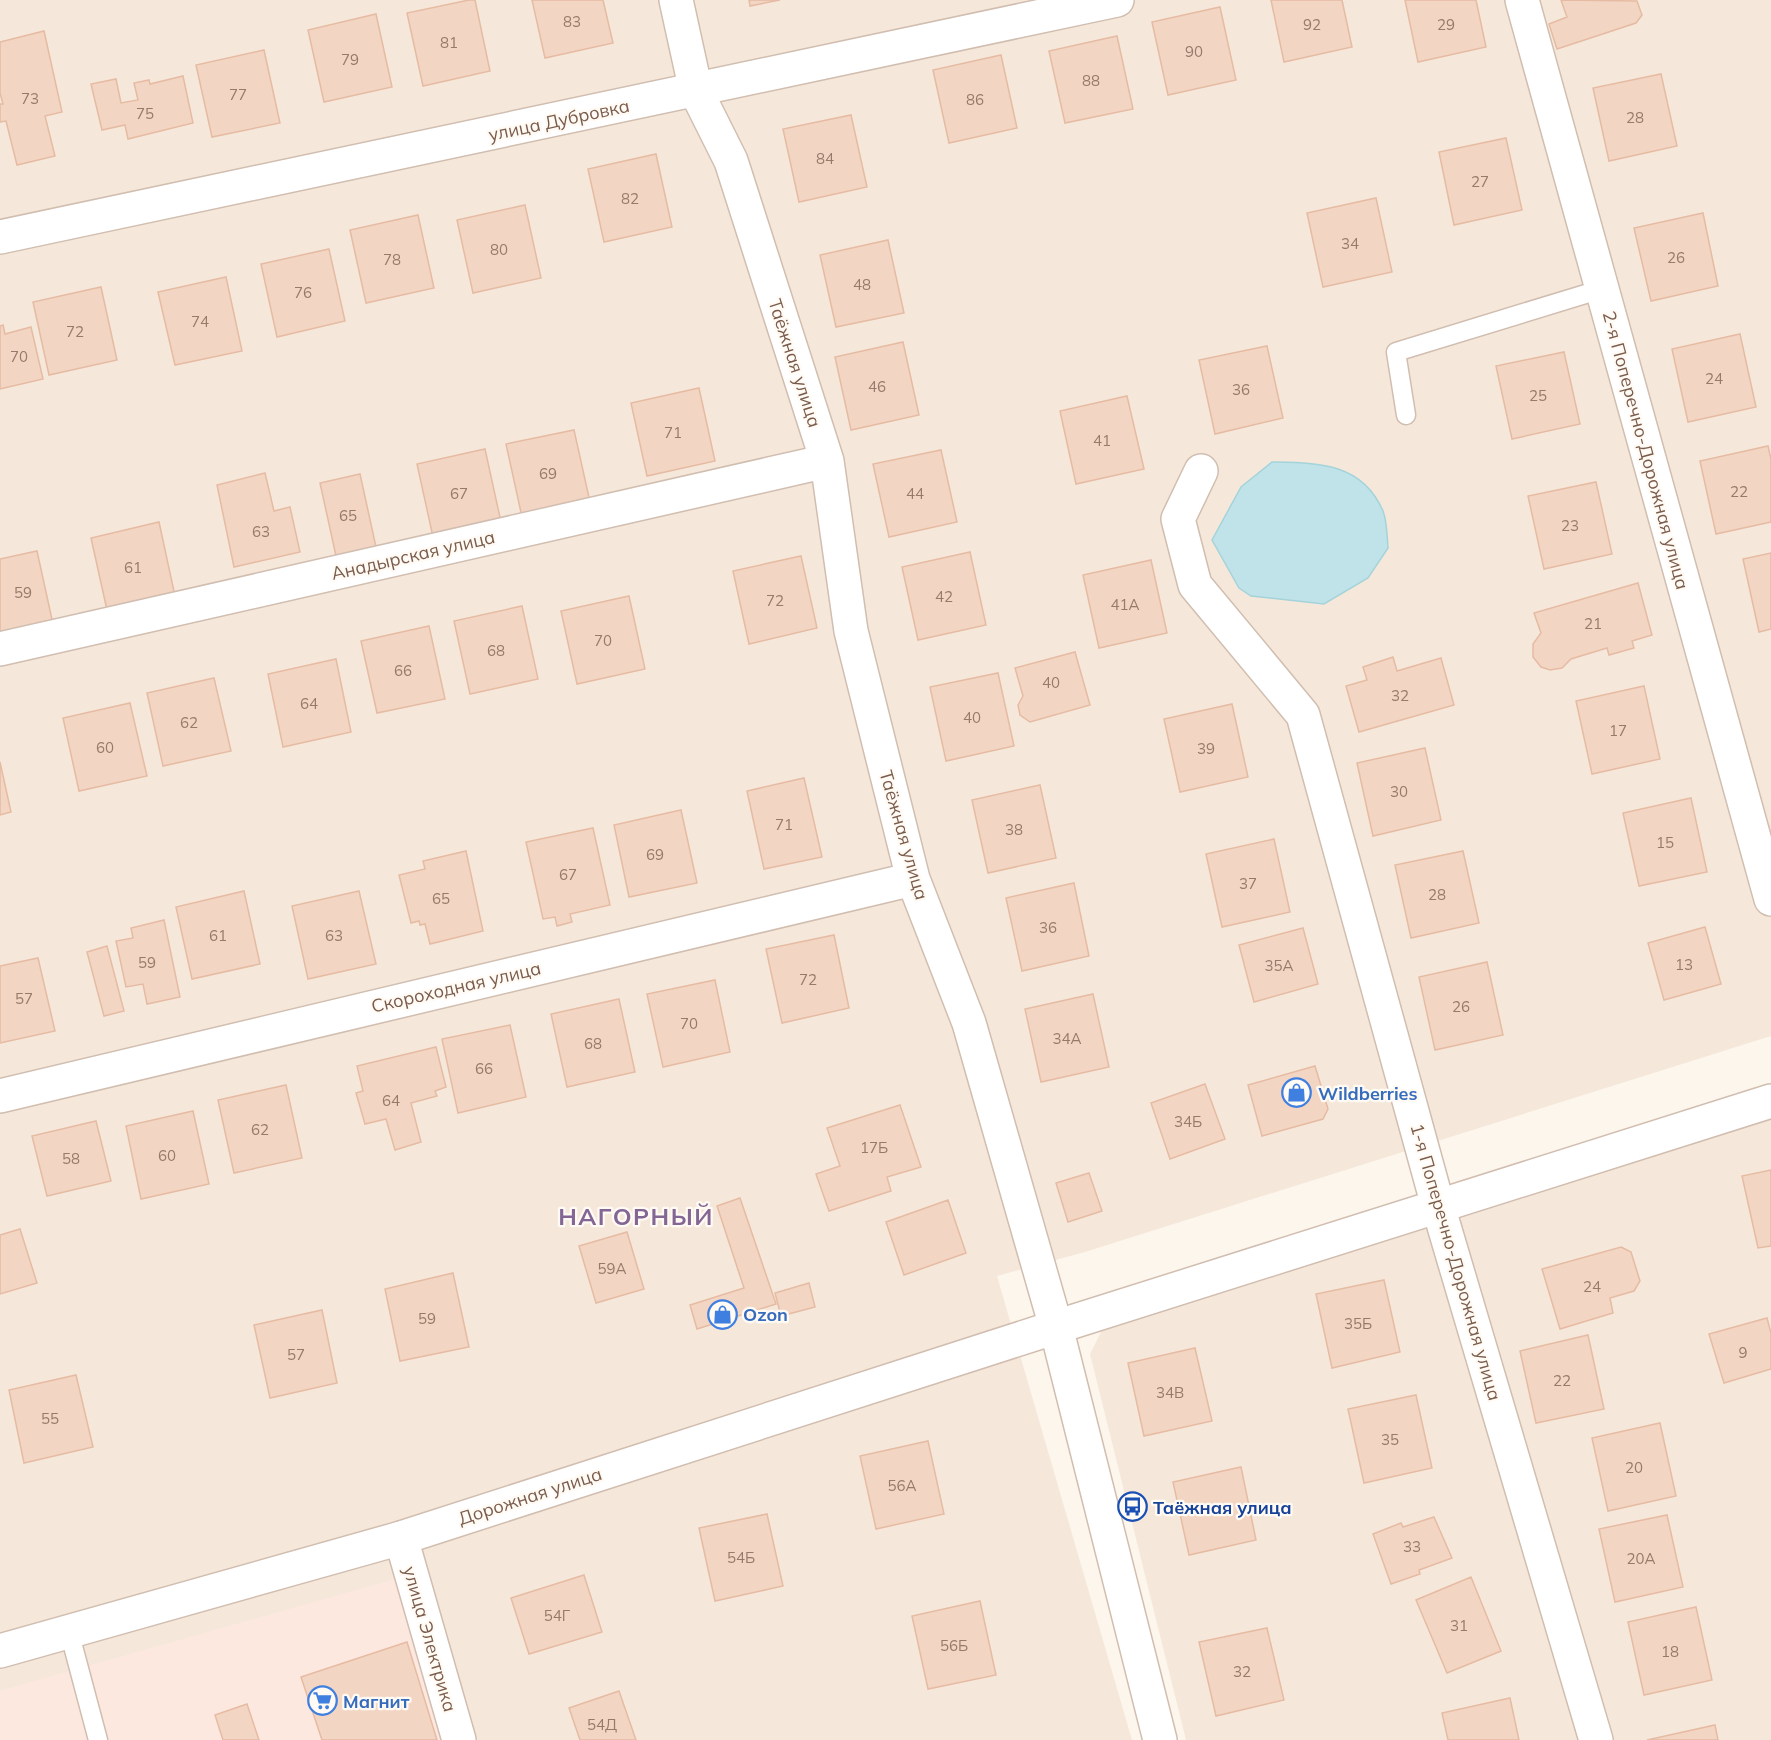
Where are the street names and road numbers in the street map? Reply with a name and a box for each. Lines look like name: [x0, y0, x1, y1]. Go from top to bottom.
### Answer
street label: улица Дубровка: [486, 94, 632, 146]
street label: Таёжная улица: [763, 296, 827, 430]
street label: 2-я Поперечно-Дорожная улица: [1598, 308, 1694, 592]
street label: Анадырская улица: [329, 525, 497, 585]
street label: Таёжная улица: [875, 768, 933, 902]
street label: Скороходная улица: [369, 956, 543, 1018]
street label: 1-я Поперечно-Дорожная улица: [1405, 1121, 1507, 1403]
street label: Дорожная улица: [455, 1462, 605, 1530]
street label: улица Электрика: [398, 1564, 462, 1714]

